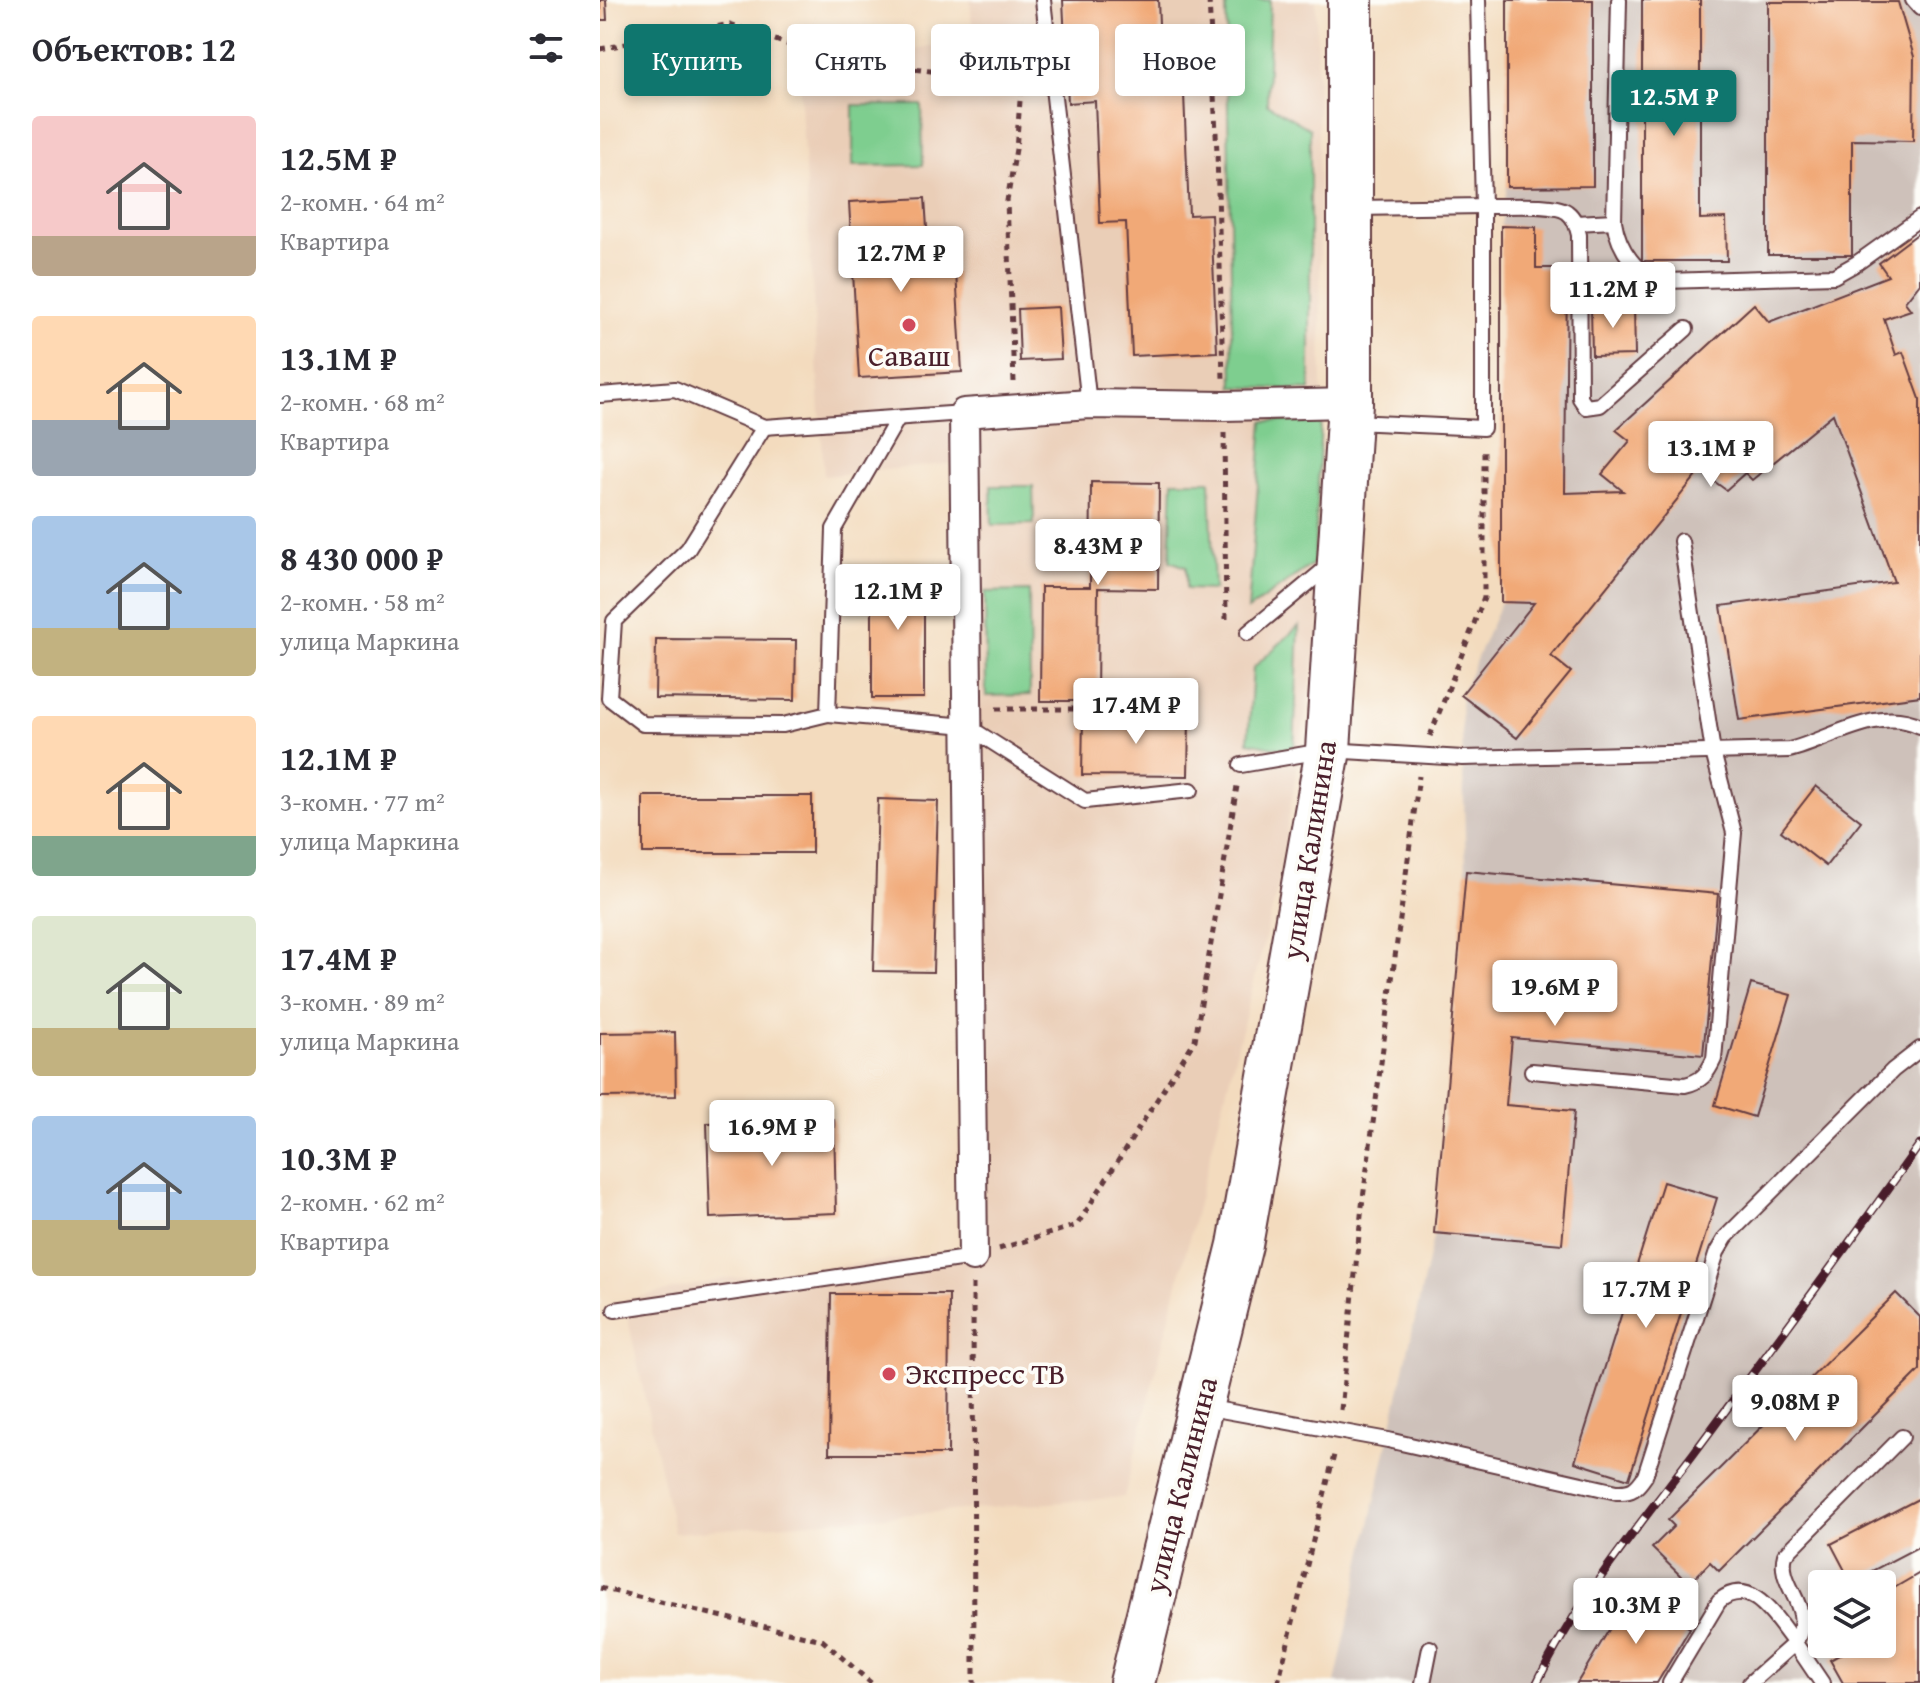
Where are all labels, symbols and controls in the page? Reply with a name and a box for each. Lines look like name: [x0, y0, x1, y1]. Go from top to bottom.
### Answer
text: Объектов: 12: [32, 24, 236, 73]
chip: Купить: [624, 24, 771, 96]
chip: Снять: [787, 24, 915, 96]
chip: Фильтры: [931, 24, 1099, 96]
chip: Новое: [1115, 24, 1245, 96]
icon: filters: [524, 26, 568, 70]
pin: 12.5M ₽: [1600, 70, 1748, 138]
text: 12.5M ₽: [1629, 76, 1719, 115]
text: 12.5M ₽: [280, 133, 397, 182]
icon: home: [96, 148, 192, 244]
text: 2-комн. · 64 m²: [280, 182, 445, 221]
text: Квартира: [280, 221, 389, 260]
pin: 12.7M ₽: [827, 226, 975, 294]
text: 12.7M ₽: [856, 232, 946, 271]
pin: 11.2M ₽: [1539, 262, 1687, 330]
text: 11.2M ₽: [1568, 268, 1658, 307]
marker: Саваш: [900, 316, 918, 334]
text: 13.1M ₽: [280, 333, 397, 382]
place label: Саваш: [868, 333, 950, 377]
icon: home: [96, 348, 192, 444]
text: 2-комн. · 68 m²: [280, 382, 445, 421]
text: Квартира: [280, 421, 389, 460]
pin: 13.1M ₽: [1637, 421, 1785, 489]
text: 13.1M ₽: [1666, 427, 1756, 466]
pin: 8.43M ₽: [1024, 519, 1172, 587]
text: 8.43M ₽: [1053, 525, 1143, 564]
text: 8 430 000 ₽: [280, 533, 443, 582]
icon: home: [96, 548, 192, 644]
pin: 12.1M ₽: [824, 564, 972, 632]
text: 12.1M ₽: [853, 570, 943, 609]
text: 2-комн. · 58 m²: [280, 582, 445, 621]
text: улица Маркина: [280, 621, 459, 660]
pin: 17.4M ₽: [1062, 678, 1210, 746]
text: 17.4M ₽: [1091, 684, 1181, 723]
text: 12.1M ₽: [280, 733, 397, 782]
street label: улица Калинина: [1269, 736, 1347, 964]
icon: home: [96, 748, 192, 844]
text: 3-комн. · 77 m²: [280, 782, 445, 821]
text: улица Маркина: [280, 821, 459, 860]
text: 17.4M ₽: [280, 933, 397, 982]
icon: home: [96, 948, 192, 1044]
pin: 19.6M ₽: [1481, 960, 1629, 1028]
text: 19.6M ₽: [1510, 966, 1600, 1005]
text: 3-комн. · 89 m²: [280, 982, 445, 1021]
text: улица Маркина: [280, 1021, 459, 1060]
pin: 16.9M ₽: [698, 1100, 846, 1168]
text: 16.9M ₽: [727, 1106, 817, 1145]
text: 10.3M ₽: [280, 1133, 397, 1182]
icon: home: [96, 1148, 192, 1244]
text: 2-комн. · 62 m²: [280, 1182, 445, 1221]
text: Квартира: [280, 1221, 389, 1260]
pin: 17.7M ₽: [1572, 1262, 1720, 1330]
text: 17.7M ₽: [1601, 1268, 1691, 1307]
place label: Экспресс ТВ: [905, 1351, 1065, 1395]
marker: Экспресс ТВ: [880, 1365, 898, 1383]
street label: улица Калинина: [1132, 1371, 1228, 1599]
pin: 9.08M ₽: [1721, 1375, 1869, 1443]
text: 9.08M ₽: [1750, 1381, 1840, 1420]
map controls: [1808, 1570, 1896, 1658]
button: layers: [1808, 1570, 1896, 1658]
pin: 10.3M ₽: [1562, 1578, 1710, 1646]
text: 10.3M ₽: [1591, 1584, 1681, 1623]

